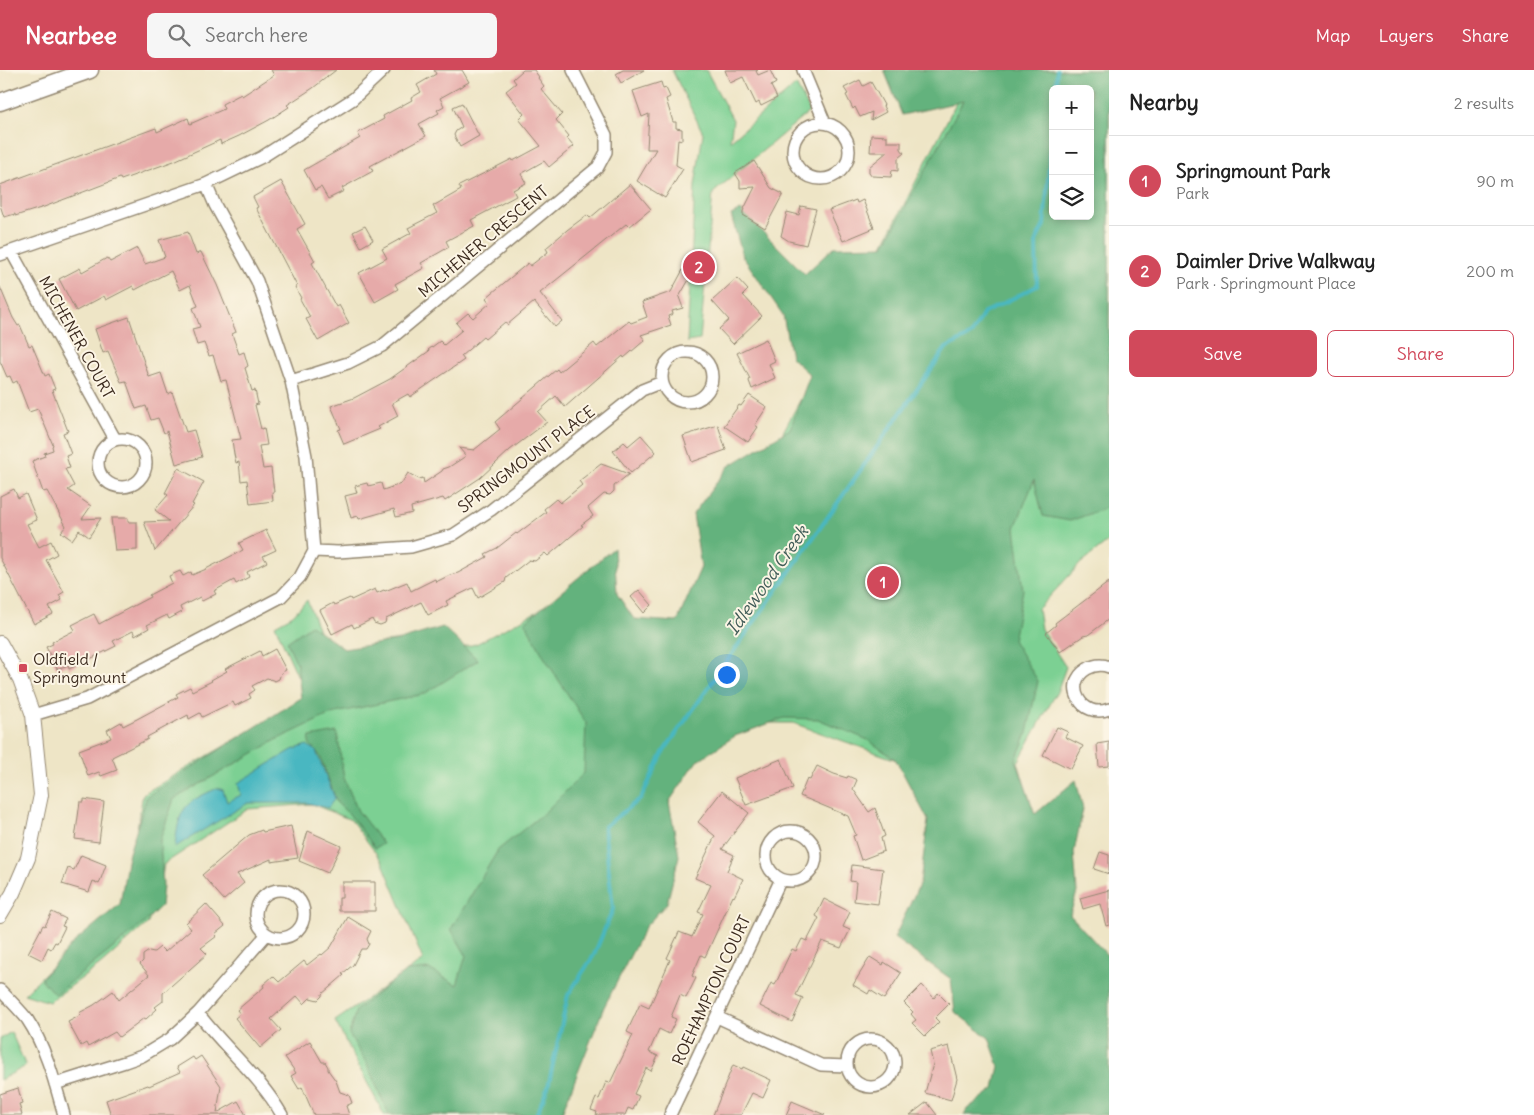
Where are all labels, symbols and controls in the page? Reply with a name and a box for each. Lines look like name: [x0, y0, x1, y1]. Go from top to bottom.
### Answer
search box: [147, 13, 497, 58]
text: Nearbee: [25, 20, 117, 50]
icon: search: [165, 21, 193, 49]
text: Search here: [205, 23, 308, 47]
text: Map: [1315, 24, 1350, 47]
text: Layers: [1378, 24, 1434, 47]
text: Share: [1462, 24, 1509, 47]
map controls: [1049, 85, 1094, 220]
button: +: [1049, 85, 1094, 130]
text: Nearby: [1129, 89, 1199, 116]
text: 2 results: [1454, 93, 1514, 113]
button: −: [1049, 130, 1094, 175]
text: Springmount Park: [1176, 159, 1330, 183]
text: 1: [1142, 171, 1148, 191]
text: 90 m: [1476, 171, 1514, 191]
button: layers: [1049, 175, 1094, 220]
street label: MICHENER CRESCENT: [414, 181, 552, 301]
text: Park: [1176, 183, 1209, 203]
pin: 2: [683, 248, 715, 286]
text: Daimler Drive Walkway: [1176, 249, 1375, 273]
text: 2: [1141, 261, 1149, 281]
text: 200 m: [1466, 261, 1514, 281]
street label: MICHENER COURT: [35, 272, 119, 402]
text: Park · Springmount Place: [1176, 273, 1356, 293]
button: Save: [1129, 330, 1317, 377]
button: Share: [1327, 330, 1514, 377]
street label: SPRINGMOUNT PLACE: [454, 401, 598, 517]
water label: Idlewood Creek: [721, 519, 814, 639]
pin: 1: [867, 563, 899, 601]
place label: Oldfield / Springmount: [33, 649, 127, 687]
marker: Oldfield / Springmount: [17, 662, 29, 674]
your location: [714, 662, 740, 688]
street label: ROEHAMPTON COURT: [667, 912, 755, 1068]

